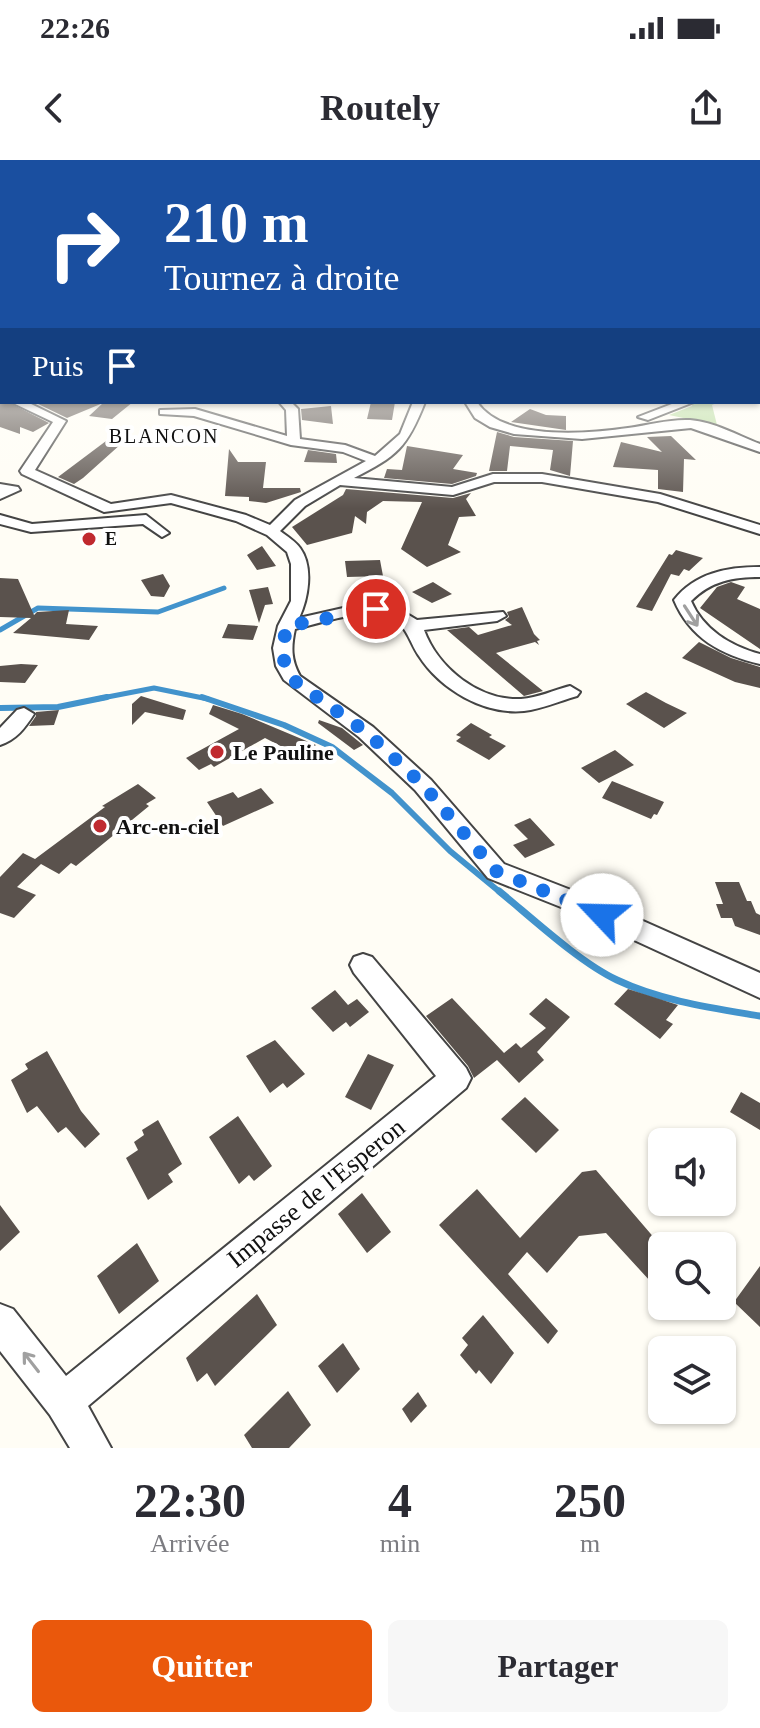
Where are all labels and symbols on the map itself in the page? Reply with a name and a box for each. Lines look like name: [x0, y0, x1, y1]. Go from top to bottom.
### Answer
district label: BLANCON: [109, 425, 219, 447]
place label: E: [105, 529, 117, 549]
marker: E: [80, 530, 98, 548]
pin: [342, 575, 410, 643]
one-way arrow: [683, 605, 700, 627]
place label: Le Pauline: [233, 740, 334, 765]
marker: Le Pauline: [208, 743, 226, 761]
place label: Arc-en-ciel: [116, 814, 219, 839]
marker: Arc-en-ciel: [91, 817, 109, 835]
position arrow: [560, 873, 644, 957]
street label: Impasse de l'Esperon: [221, 1113, 411, 1273]
one-way arrow: [23, 1352, 40, 1373]

